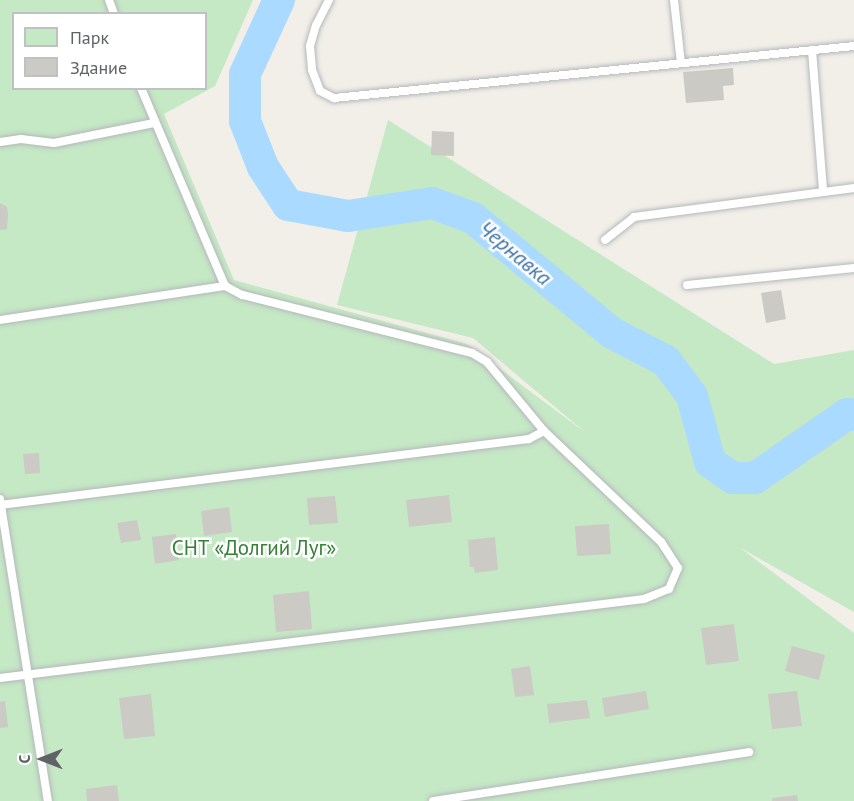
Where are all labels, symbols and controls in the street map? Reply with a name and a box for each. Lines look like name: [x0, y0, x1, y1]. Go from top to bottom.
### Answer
legend: [12, 12, 207, 90]
text: Парк: [70, 26, 109, 49]
text: Здание: [70, 56, 127, 79]
water label: Чернавка: [473, 215, 557, 291]
park label: СНТ «Долгий Луг»: [171, 535, 337, 561]
north arrow: [12, 729, 72, 789]
text: С: [14, 755, 34, 763]

